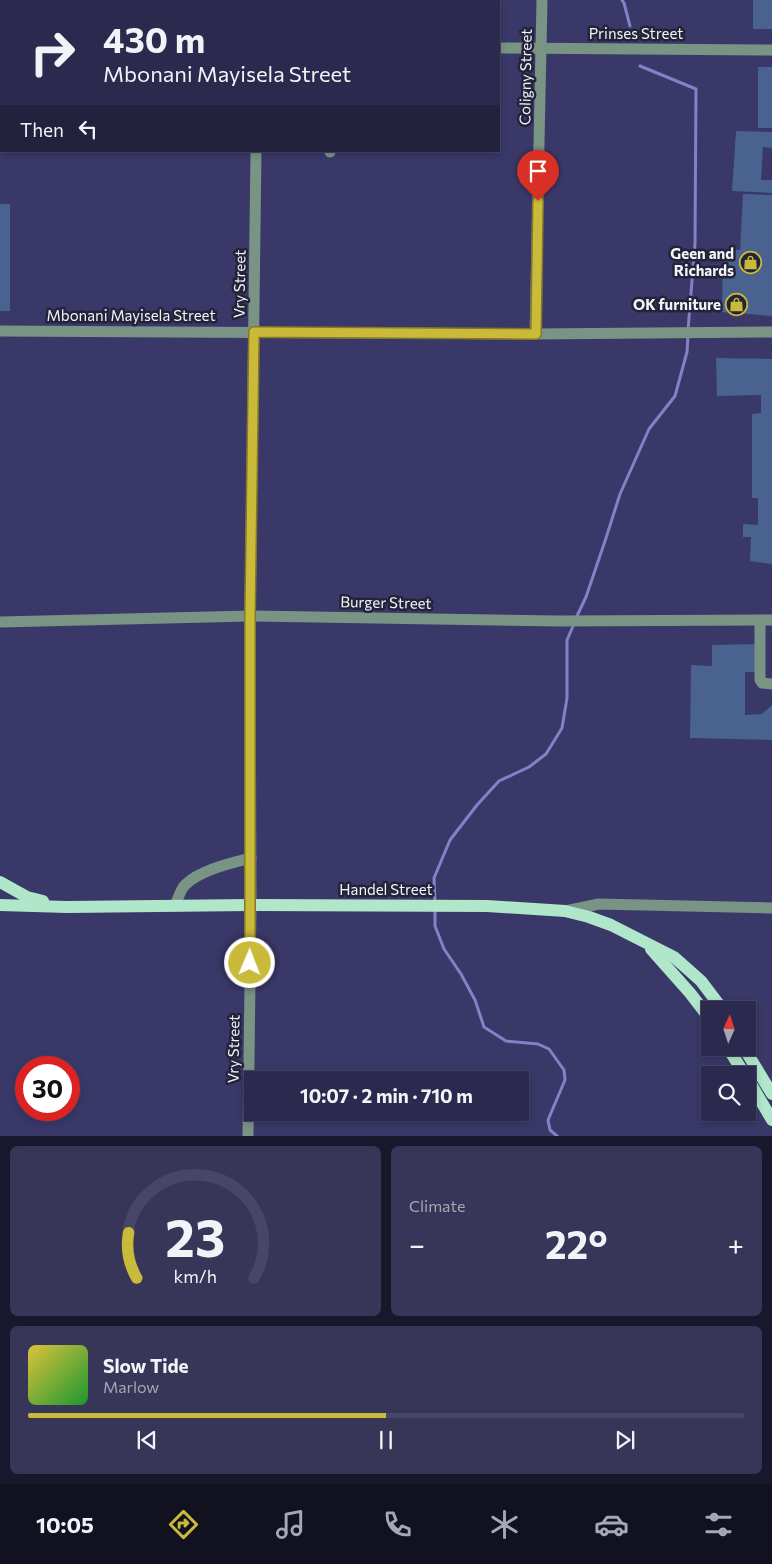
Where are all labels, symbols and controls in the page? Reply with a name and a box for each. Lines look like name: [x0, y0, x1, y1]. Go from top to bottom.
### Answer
text: 430 m: [103, 17, 205, 60]
icon: right: [20, 20, 85, 85]
street label: Prinses Street: [589, 24, 683, 42]
street label: Coligny Street: [515, 29, 535, 125]
text: Mbonani Mayisela Street: [103, 60, 351, 87]
icon: left: [74, 115, 102, 143]
text: Then: [20, 118, 64, 141]
pin: [517, 150, 559, 201]
icon: arrive: [524, 157, 552, 185]
place label: Geen and Richards: [670, 244, 734, 279]
street label: Vry Street: [229, 250, 249, 318]
shop icon: Geen and Richards: [738, 251, 762, 275]
shop icon: OK furniture: [725, 293, 749, 317]
place label: OK furniture: [633, 295, 721, 313]
street label: Mbonani Mayisela Street: [46, 306, 216, 324]
street label: Burger Street: [340, 592, 432, 612]
street label: Handel Street: [339, 880, 433, 898]
position arrow: [223, 936, 275, 988]
north arrow: [701, 1001, 756, 1056]
map controls: [701, 1001, 756, 1121]
street label: Vry Street: [223, 1015, 243, 1083]
speed limit sign: 30: [15, 1056, 80, 1121]
button: search: [701, 1066, 756, 1121]
text: 10:07 · 2 min · 710 m: [300, 1084, 473, 1107]
text: Climate: [409, 1196, 465, 1215]
text: 23: [166, 1204, 225, 1268]
text: 22°: [545, 1220, 608, 1267]
text: −: [409, 1227, 425, 1261]
text: +: [728, 1227, 744, 1261]
text: km/h: [174, 1265, 217, 1287]
text: Slow Tide: [103, 1354, 189, 1377]
text: Marlow: [103, 1377, 159, 1396]
icon: previous: [133, 1426, 161, 1454]
icon: pause: [372, 1426, 400, 1454]
icon: next: [611, 1426, 639, 1454]
icon: directions: [166, 1507, 201, 1542]
icon: music: [273, 1507, 308, 1542]
icon: phone: [380, 1507, 415, 1542]
icon: climate: [487, 1507, 522, 1542]
icon: car: [594, 1507, 629, 1542]
icon: filters: [701, 1507, 736, 1542]
text: 10:05: [36, 1511, 94, 1538]

